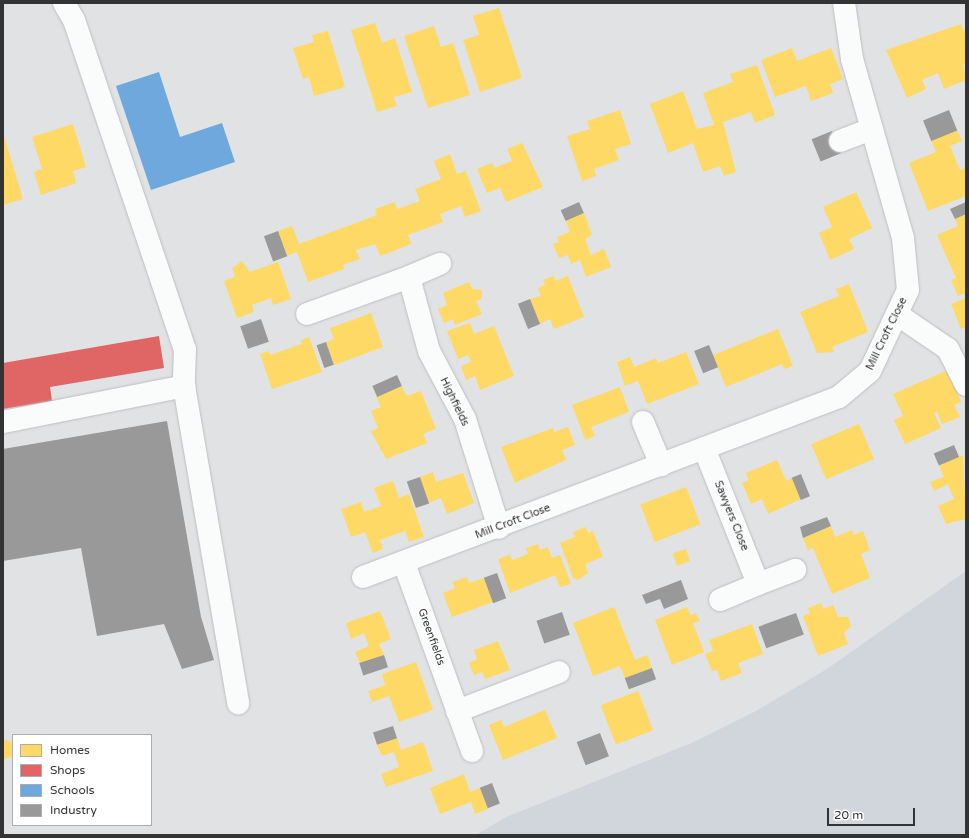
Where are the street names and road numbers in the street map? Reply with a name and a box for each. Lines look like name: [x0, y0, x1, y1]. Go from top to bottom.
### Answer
street label: Mill Croft Close: [864, 295, 910, 373]
street label: Highfields: [437, 375, 471, 429]
street label: Sawyers Close: [711, 479, 751, 553]
street label: Mill Croft Close: [473, 502, 553, 542]
street label: Greenfields: [415, 607, 447, 667]

